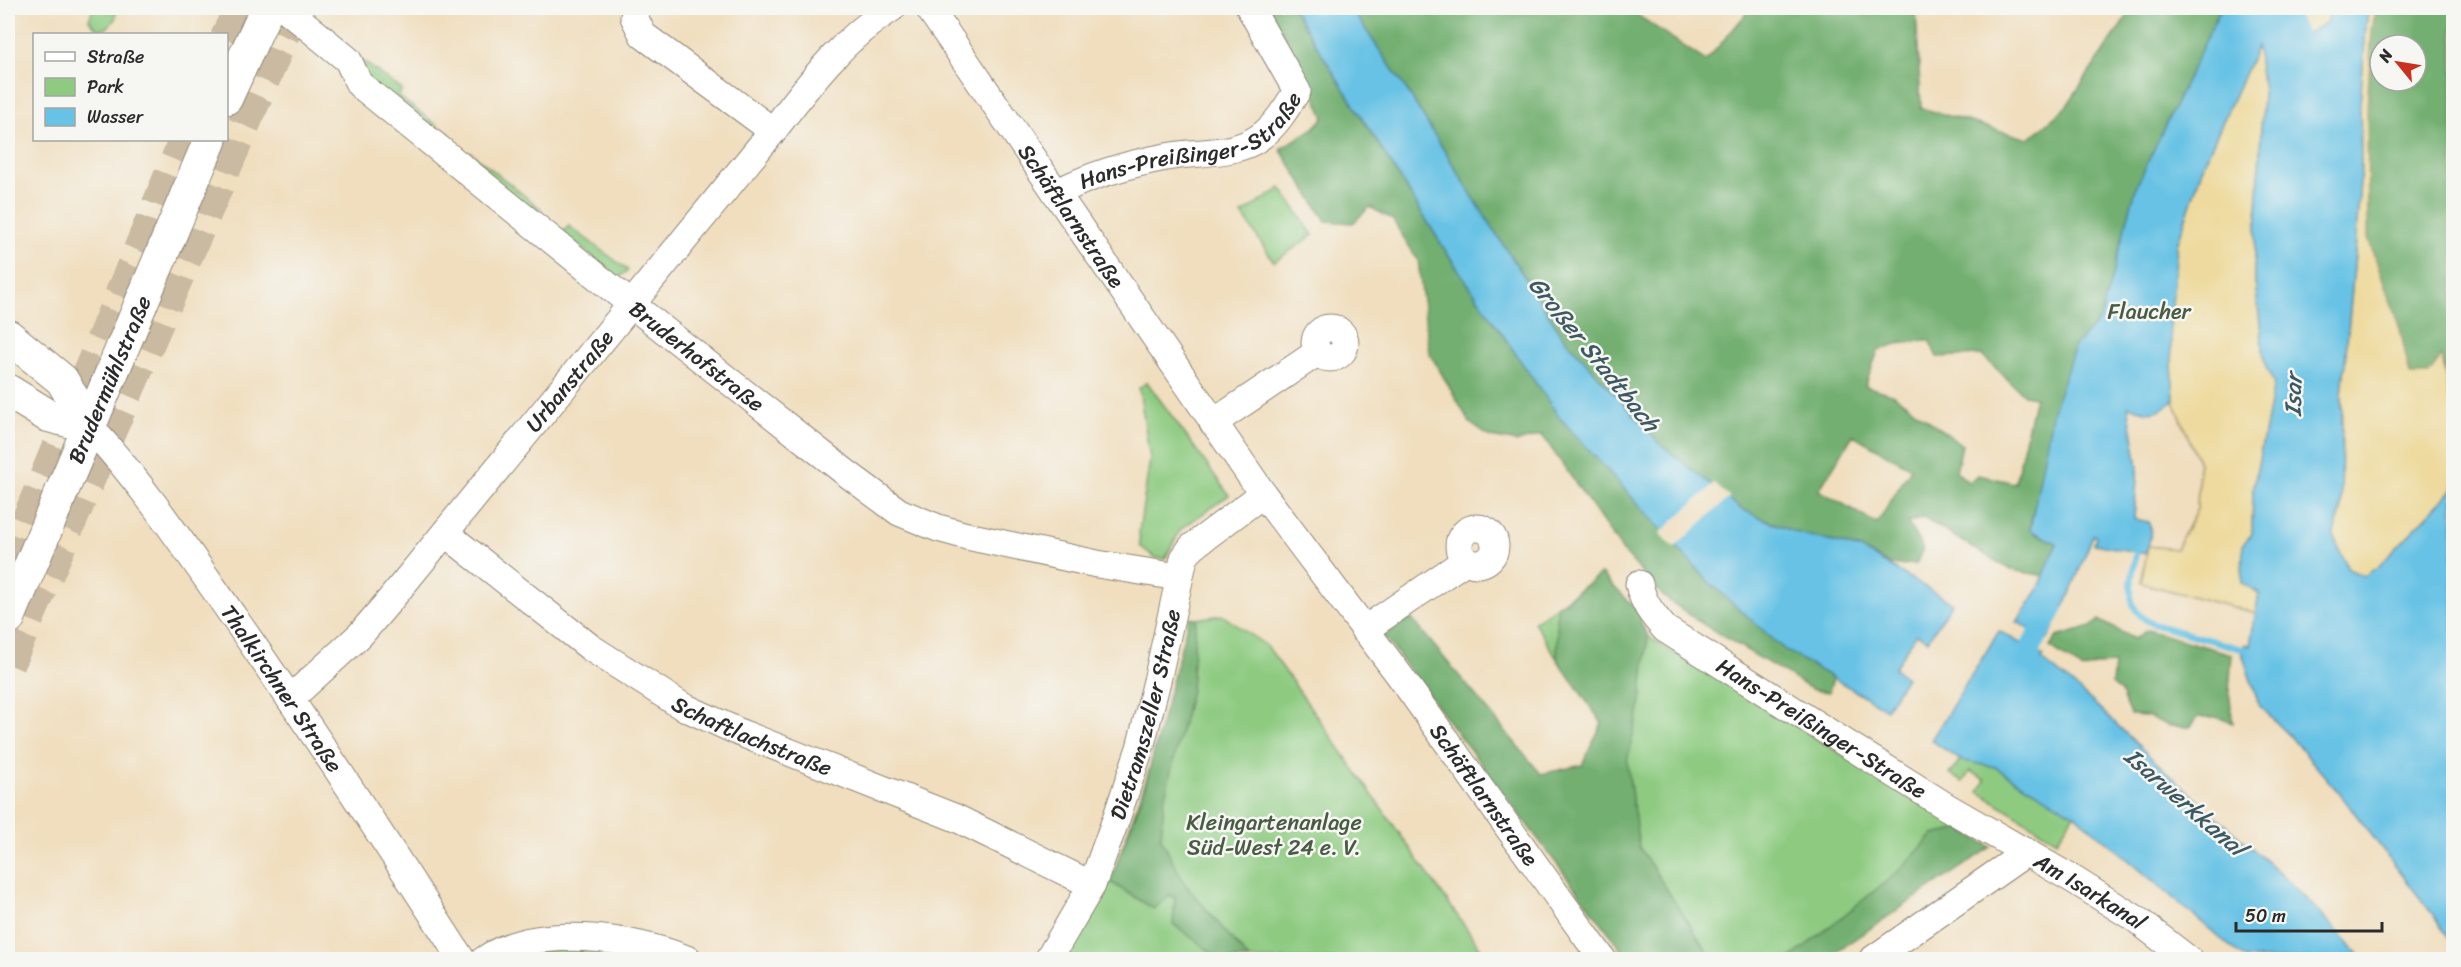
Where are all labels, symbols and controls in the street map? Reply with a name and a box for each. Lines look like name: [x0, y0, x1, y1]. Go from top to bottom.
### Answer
legend: [33, 33, 228, 141]
north arrow: [2368, 33, 2428, 93]
text: Straße: [87, 41, 144, 73]
text: N: [2370, 43, 2401, 69]
text: Park: [87, 71, 124, 103]
street label: Hans-Preißinger-Straße: [1073, 83, 1312, 200]
text: Wasser: [87, 101, 145, 133]
street label: Schäftlarnstraße: [1008, 135, 1136, 297]
water label: Großer Stadtbach: [1517, 266, 1672, 443]
street label: Brudermühlstraße: [56, 289, 162, 470]
street label: Bruderhofstraße: [621, 290, 774, 422]
park label: Flaucher: [2107, 292, 2193, 331]
street label: Urbanstraße: [515, 320, 624, 441]
water label: Isar: [2272, 369, 2314, 418]
street label: Thalkirchner Straße: [211, 596, 354, 780]
street label: Dietramszeller Straße: [1098, 605, 1192, 825]
street label: Hans-Preißinger-Straße: [1709, 647, 1935, 809]
street label: Schaftlachstraße: [664, 685, 838, 787]
street label: Schäftlarnstraße: [1420, 714, 1550, 875]
water label: Isarwerkkanal: [2114, 736, 2259, 871]
park label: Kleingartenanlage Süd-West 24 e. V.: [1186, 803, 1362, 867]
street label: Am Isarkanal: [2026, 841, 2156, 940]
scale bar: [2236, 895, 2382, 933]
text: 50 m: [2245, 900, 2286, 932]

